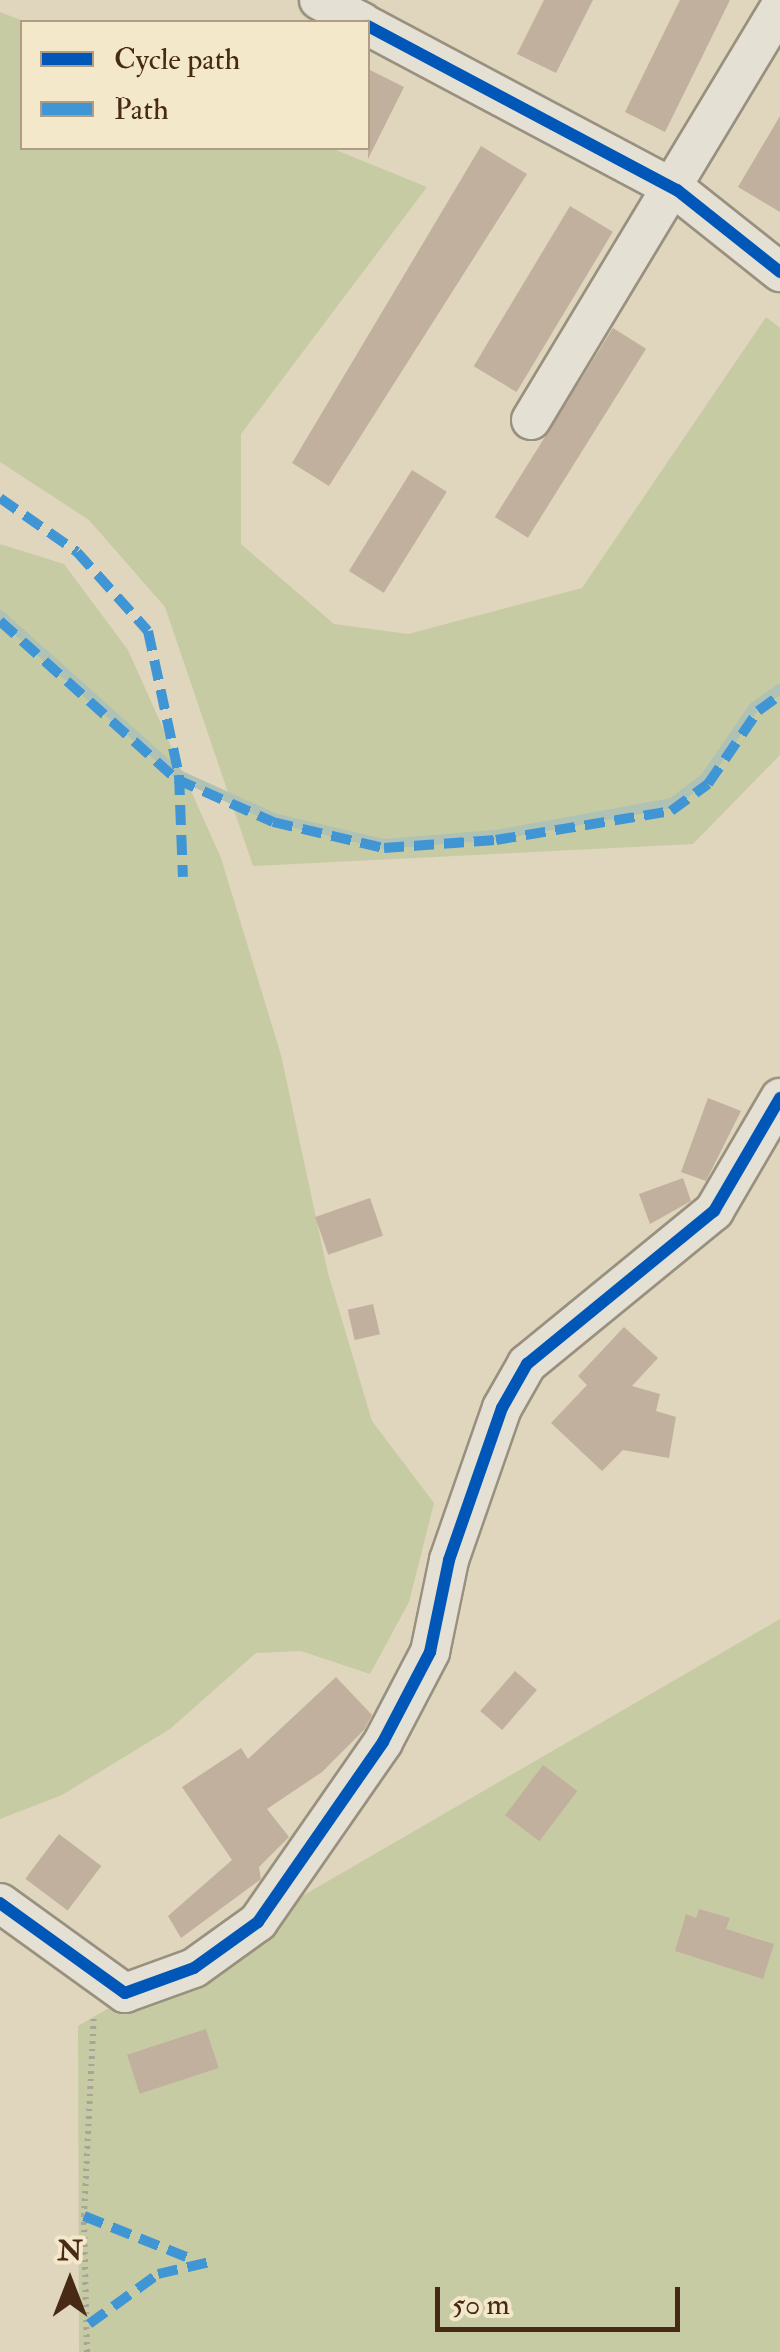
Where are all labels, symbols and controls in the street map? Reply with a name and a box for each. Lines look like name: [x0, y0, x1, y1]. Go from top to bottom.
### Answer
legend: [20, 20, 370, 150]
text: Cycle path: [114, 41, 240, 78]
text: Path: [114, 91, 169, 128]
north arrow: [20, 2232, 120, 2332]
text: N: [57, 2234, 83, 2269]
scale bar: [440, 2267, 685, 2329]
text: 50 m: [452, 2286, 510, 2323]

